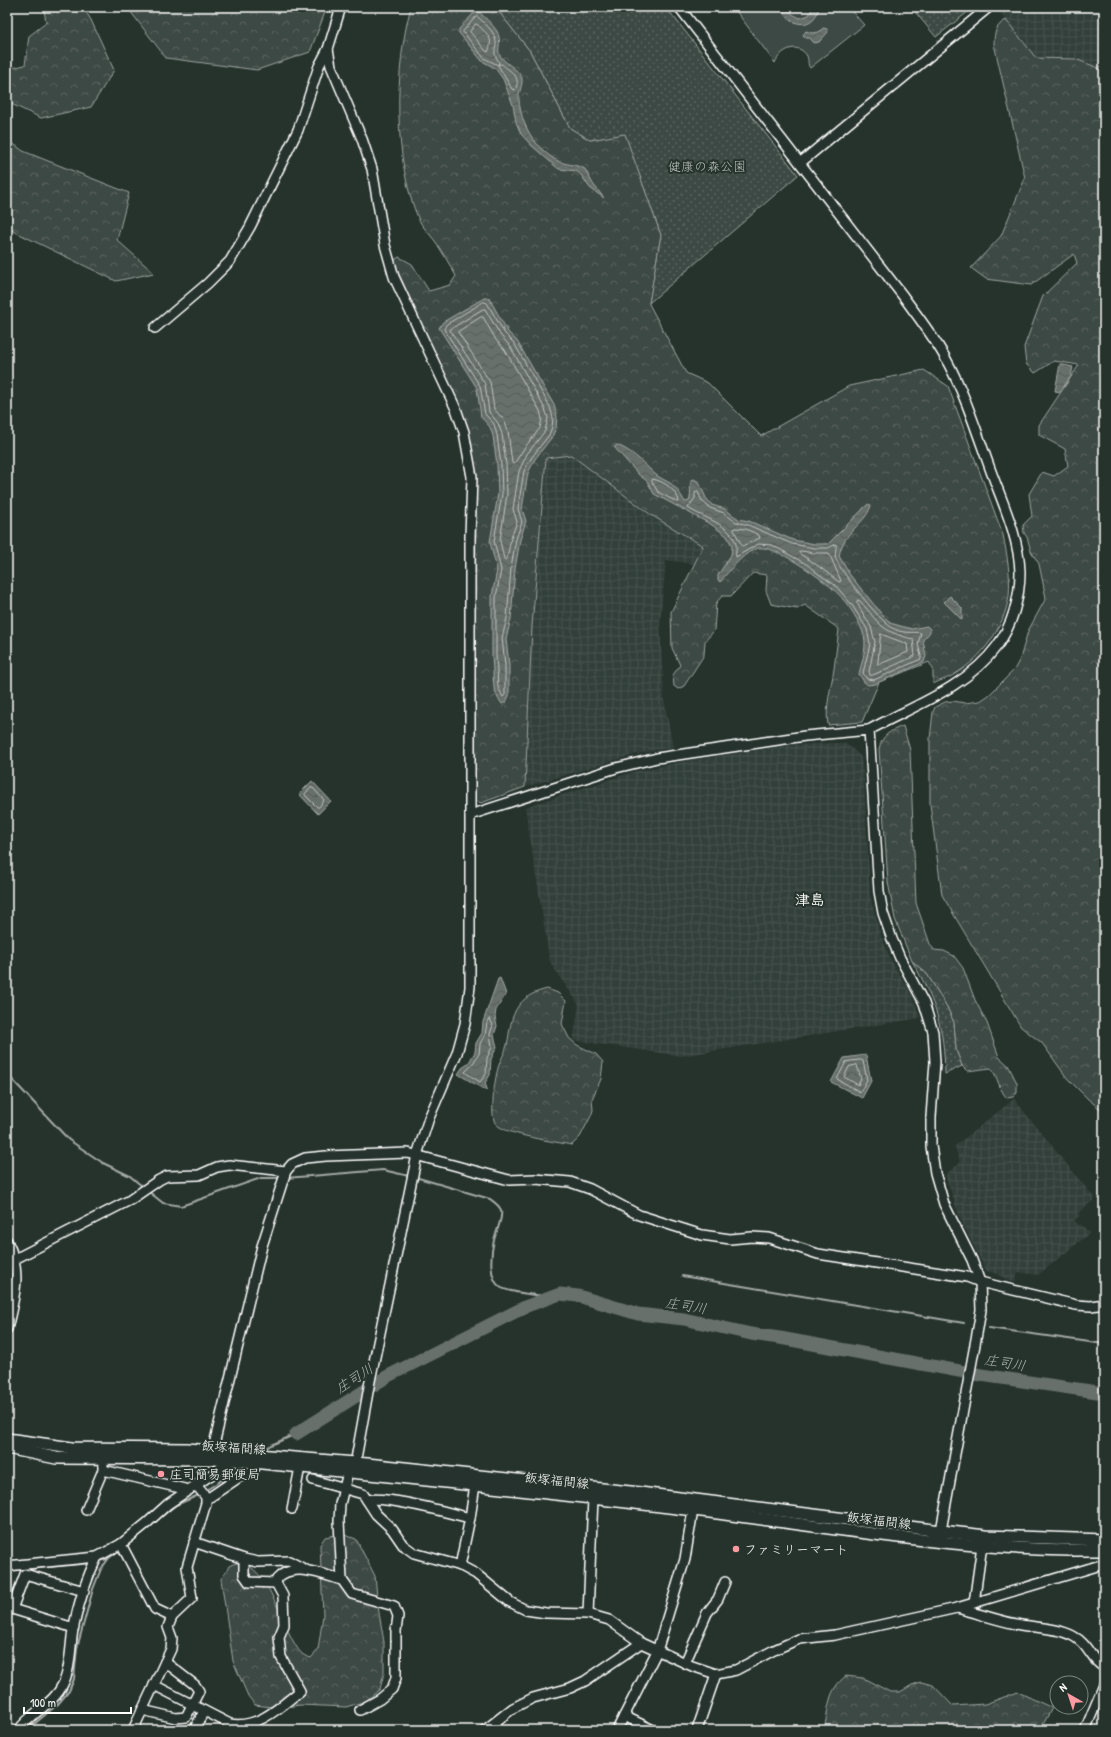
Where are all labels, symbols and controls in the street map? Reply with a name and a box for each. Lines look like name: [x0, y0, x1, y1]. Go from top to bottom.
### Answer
park label: 健康の森公園: [668, 157, 746, 175]
district label: 津島: [795, 889, 825, 910]
water label: 庄司川: [664, 1292, 708, 1318]
water label: 庄司川: [983, 1349, 1027, 1375]
water label: 庄司川: [331, 1359, 377, 1397]
street label: 飯塚福間線: [201, 1436, 268, 1458]
place label: 庄司簡易郵便局: [169, 1465, 260, 1483]
street label: 飯塚福間線: [524, 1468, 591, 1492]
marker: 庄司簡易郵便局: [156, 1469, 166, 1479]
street label: 飯塚福間線: [846, 1507, 913, 1533]
place label: ファミリーマート: [744, 1540, 848, 1558]
marker: ファミリーマート: [731, 1544, 741, 1554]
north arrow: [1049, 1675, 1089, 1715]
text: N: [1056, 1680, 1069, 1695]
scale bar: [24, 1689, 131, 1715]
text: 100 m: [30, 1694, 56, 1711]

